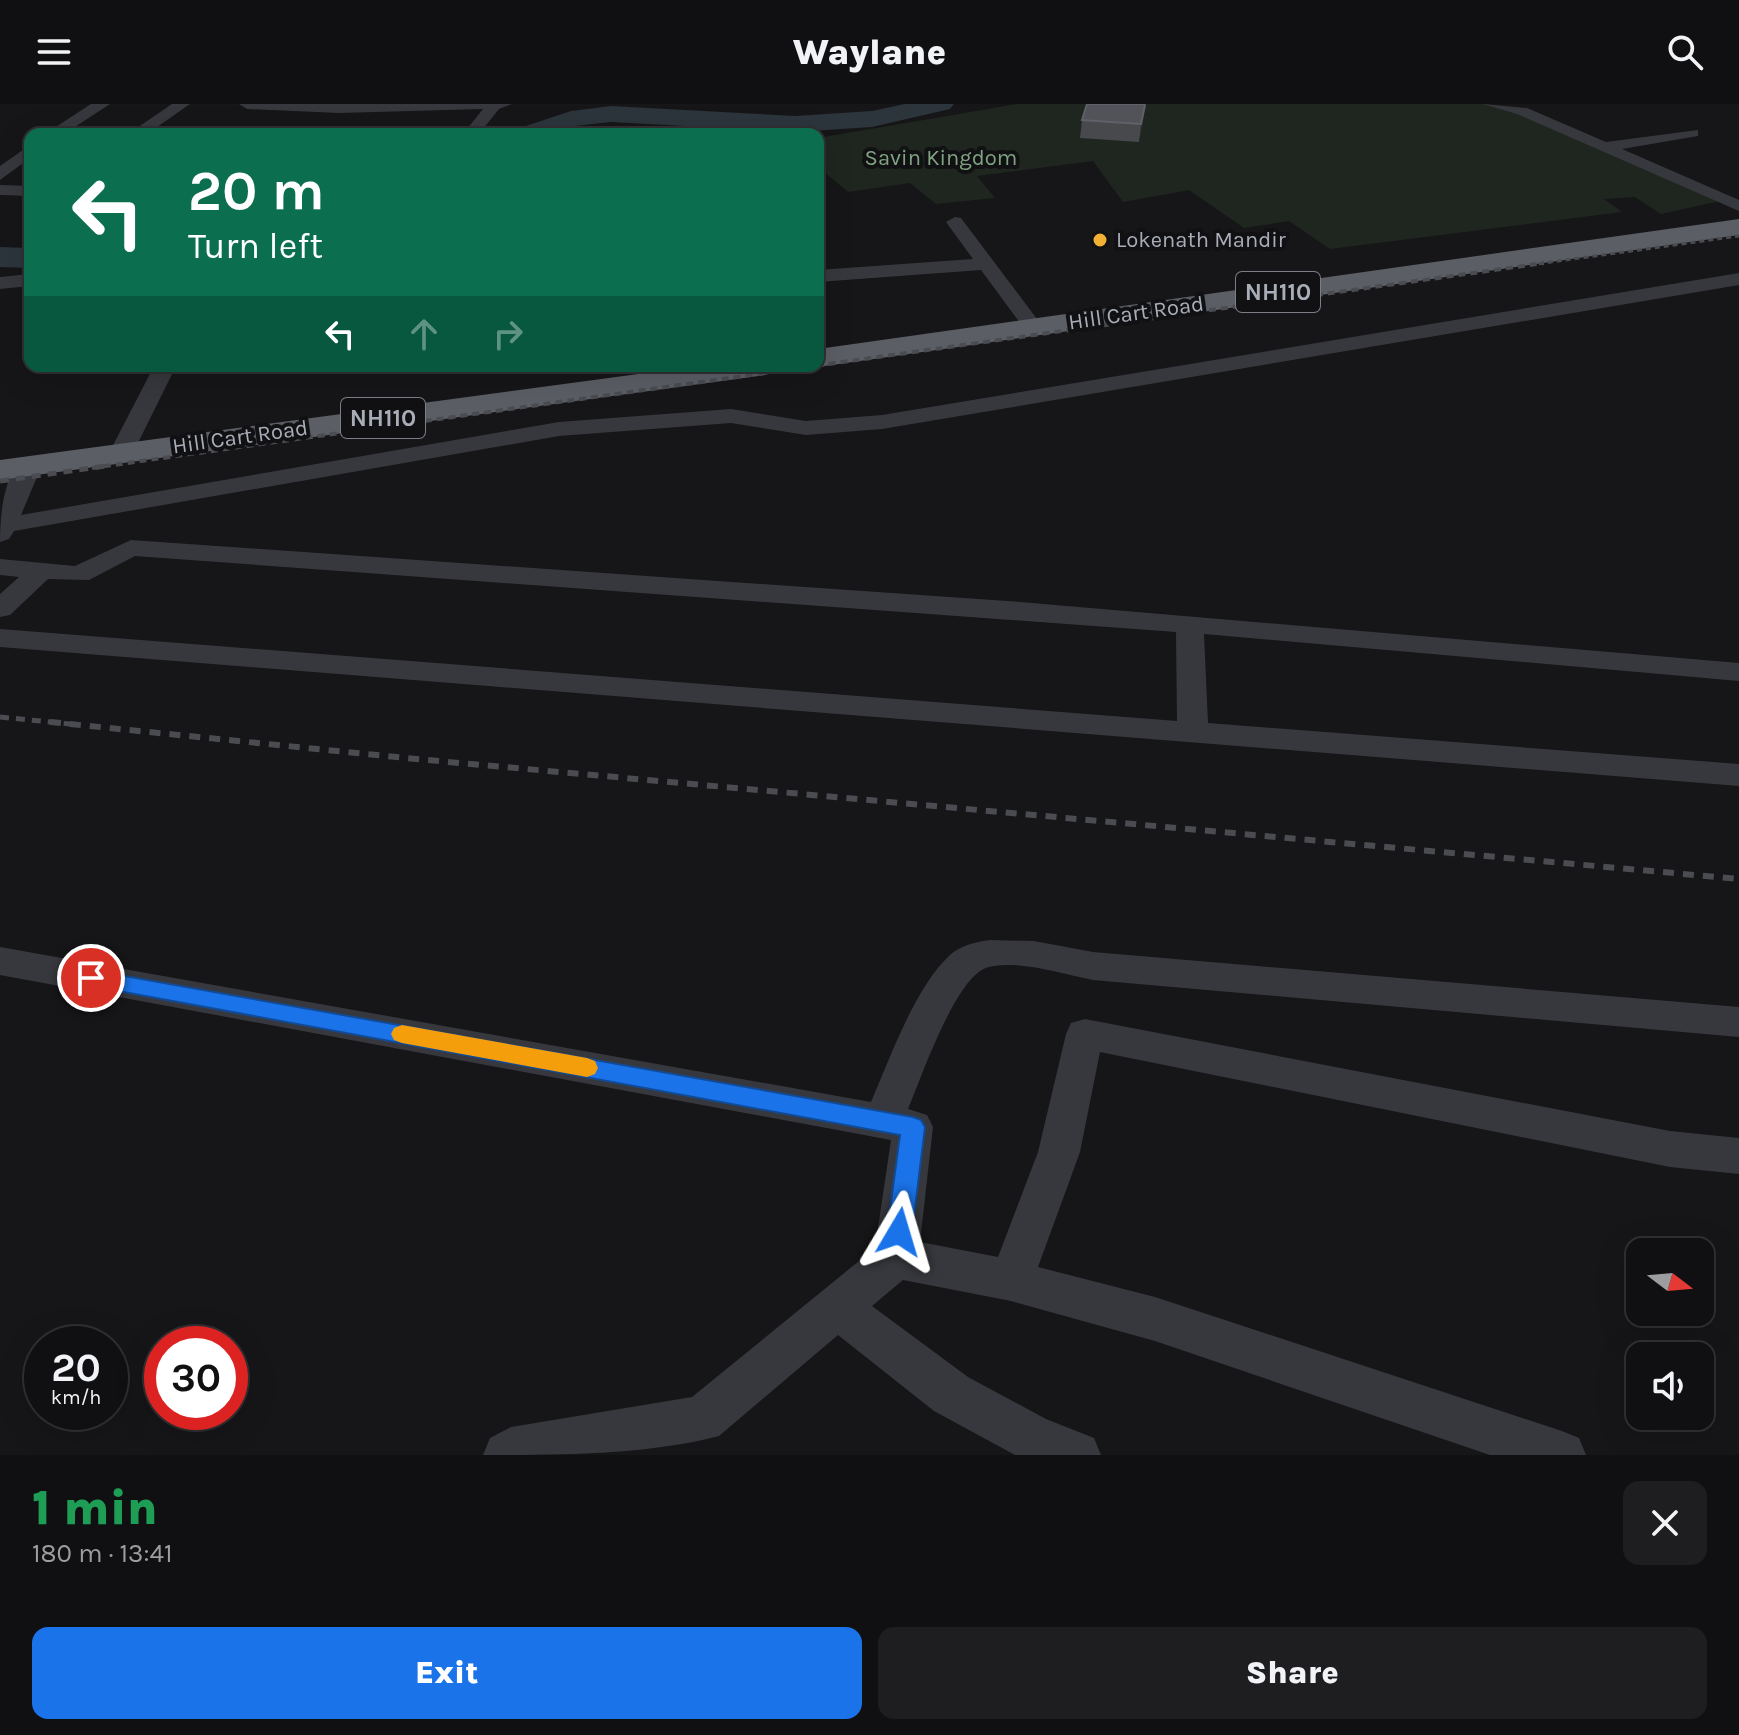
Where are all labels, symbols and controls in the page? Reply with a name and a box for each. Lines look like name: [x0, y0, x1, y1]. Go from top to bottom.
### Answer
icon: menu: [32, 30, 76, 74]
icon: search: [1663, 30, 1707, 74]
text: Waylane: [793, 31, 946, 73]
park label: Savin Kingdom: [865, 145, 1017, 171]
text: 20 m: [188, 158, 325, 223]
icon: left: [56, 160, 160, 264]
text: Turn left: [188, 225, 323, 267]
place label: Lokenath Mandir: [1116, 227, 1286, 253]
marker: Lokenath Mandir: [1091, 231, 1109, 249]
road number: NH110: [1236, 272, 1320, 312]
street label: Hill Cart Road: [1067, 291, 1205, 335]
icon: left: [318, 312, 362, 356]
icon: ahead: [402, 312, 446, 356]
icon: right: [486, 312, 530, 356]
road number: NH110: [341, 398, 425, 438]
street label: Hill Cart Road: [171, 415, 309, 459]
pin: [57, 944, 125, 1012]
icon: arrive: [69, 956, 113, 1000]
position arrow: [857, 1190, 941, 1274]
north arrow: [1626, 1238, 1714, 1326]
map controls: [1626, 1238, 1714, 1430]
speed limit sign: 30: [144, 1326, 248, 1430]
button: sound: [1626, 1342, 1714, 1430]
text: 20: [51, 1344, 101, 1391]
text: km/h: [51, 1386, 101, 1409]
text: 1 min: [32, 1480, 158, 1536]
button: close: [1623, 1481, 1707, 1565]
text: 180 m · 13:41: [32, 1538, 173, 1569]
button: Exit: [32, 1627, 862, 1719]
button: Share: [878, 1627, 1707, 1719]

